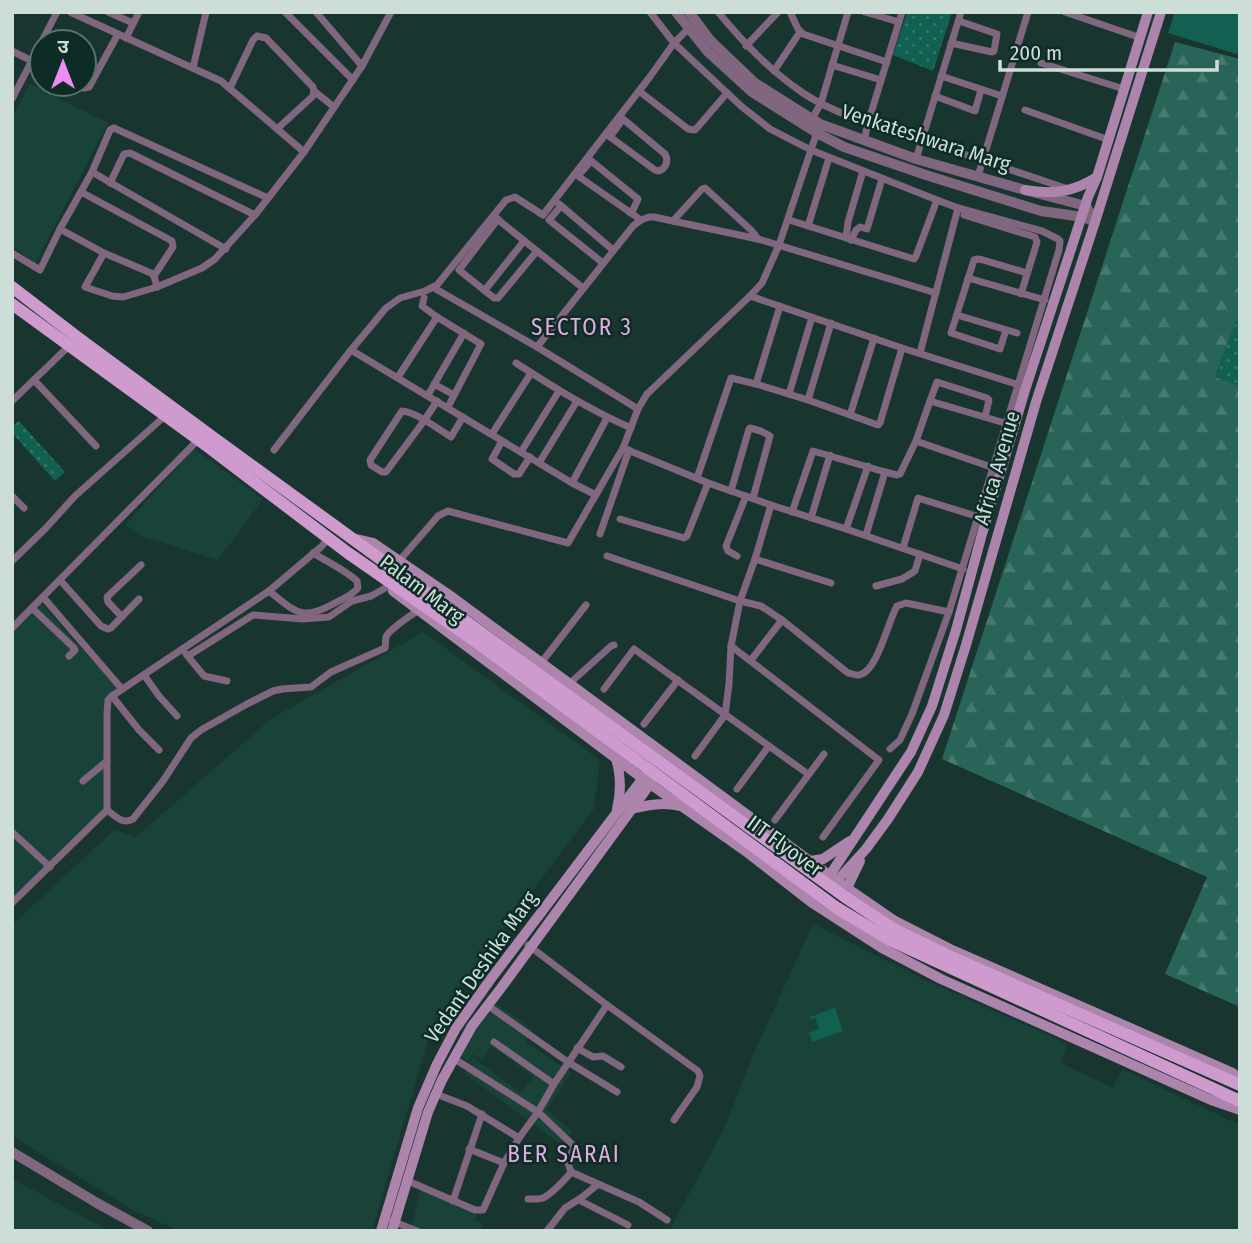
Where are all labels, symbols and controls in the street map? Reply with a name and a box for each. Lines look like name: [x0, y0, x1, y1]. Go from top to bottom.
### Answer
north arrow: [28, 28, 98, 98]
scale bar: [1000, 28, 1217, 72]
text: उ: [57, 35, 69, 58]
text: 200 m: [1010, 40, 1062, 66]
street label: Venkateshwara Marg: [838, 98, 1014, 178]
district label: SECTOR 3: [531, 313, 633, 341]
street label: Africa Avenue: [968, 408, 1026, 528]
street label: Palam Marg: [375, 549, 469, 629]
street label: IIT Flyover: [742, 810, 828, 883]
street label: Vedant Deshika Marg: [419, 886, 543, 1048]
district label: BER SARAI: [507, 1140, 621, 1168]

